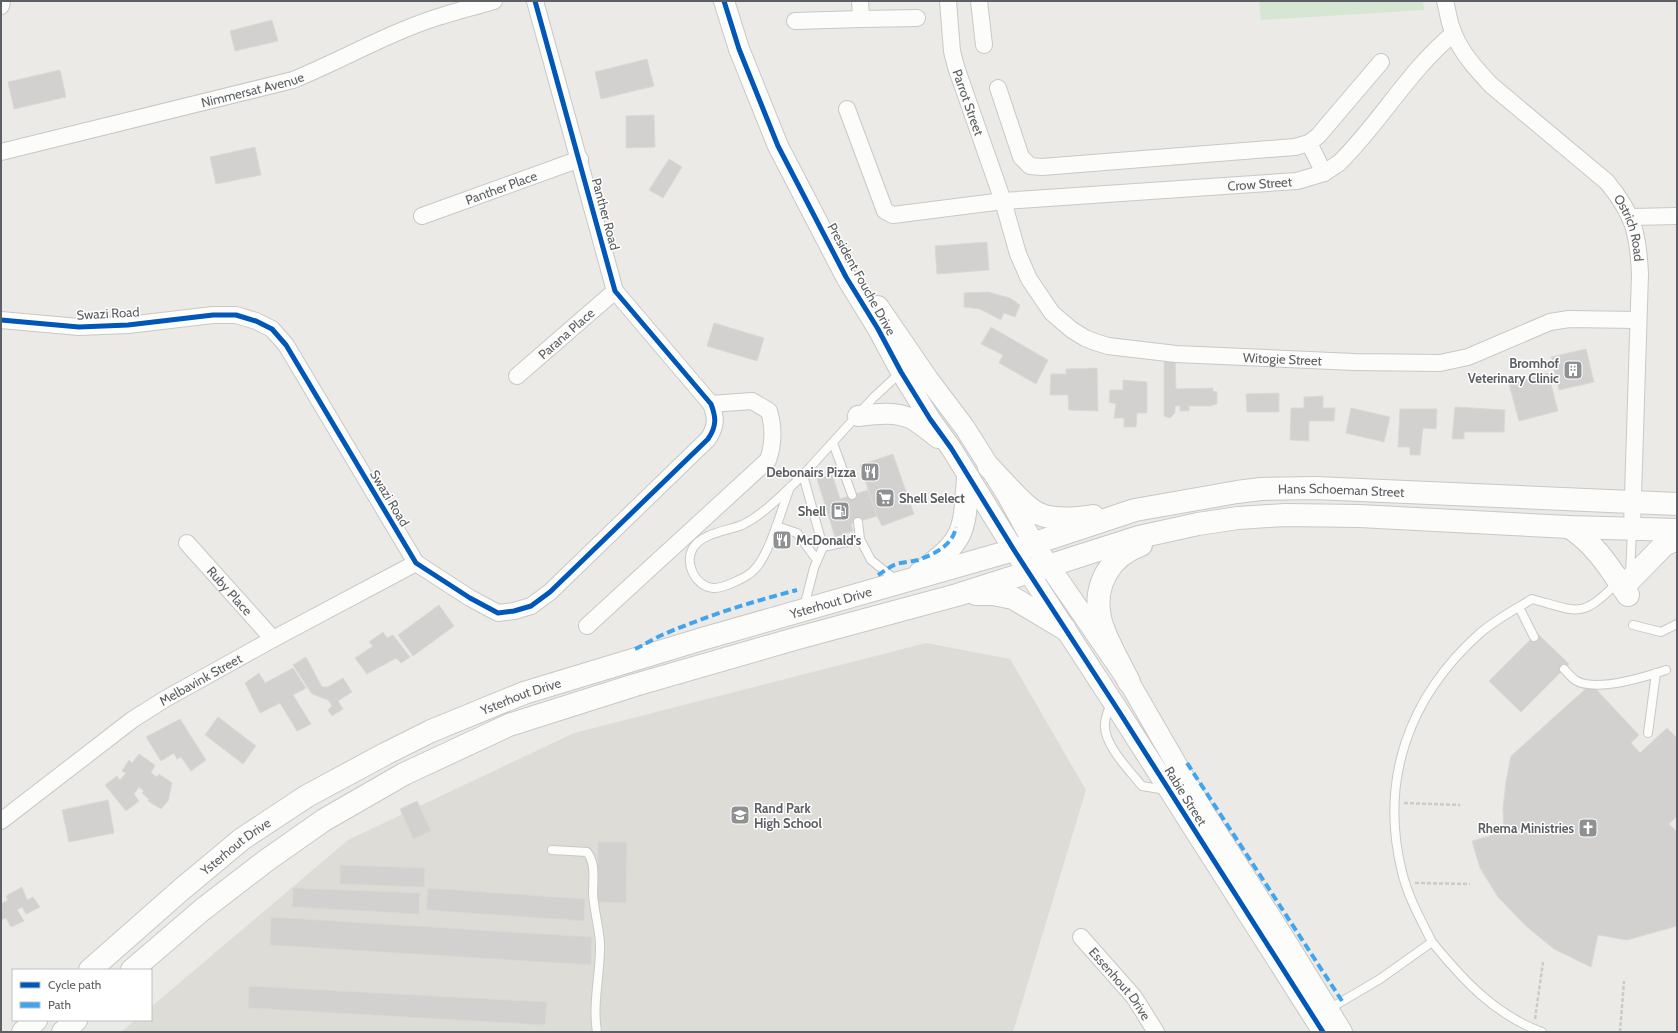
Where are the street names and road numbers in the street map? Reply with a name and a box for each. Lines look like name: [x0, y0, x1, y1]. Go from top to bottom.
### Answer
street label: Parrot Street: [949, 67, 988, 138]
street label: Nimmersat Avenue: [199, 68, 307, 110]
street label: Panther Place: [463, 167, 539, 208]
street label: Crow Street: [1227, 173, 1293, 194]
street label: Panther Road: [589, 176, 623, 252]
street label: Ostrich Road: [1611, 191, 1647, 262]
street label: President Fouche Drive: [824, 220, 900, 338]
street label: Swazi Road: [76, 303, 140, 323]
street label: Parana Place: [535, 304, 598, 362]
street label: Witogie Street: [1243, 349, 1323, 369]
street label: Swazi Road: [367, 467, 413, 529]
street label: Hans Schoeman Street: [1278, 480, 1405, 500]
street label: Ruby Place: [204, 563, 256, 619]
street label: Ysterhout Drive: [787, 583, 874, 622]
street label: Melbavink Street: [156, 650, 245, 709]
street label: Ysterhout Drive: [477, 674, 563, 718]
street label: Rabie Street: [1161, 763, 1211, 829]
street label: Ysterhout Drive: [196, 814, 274, 879]
street label: Essenhout Drive: [1086, 944, 1155, 1023]

